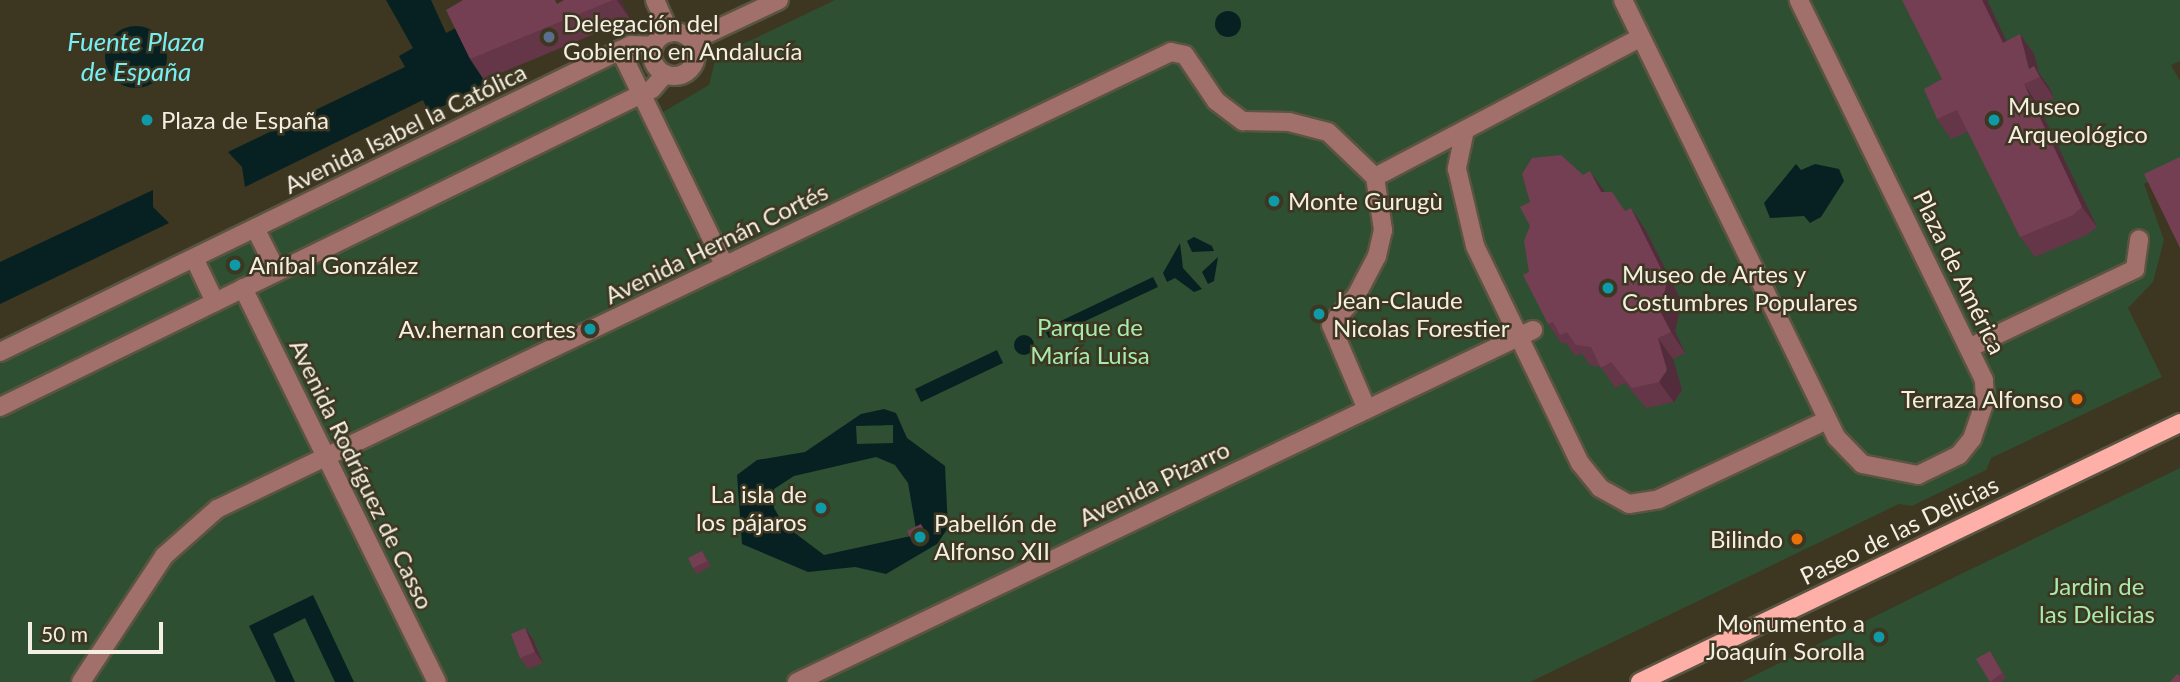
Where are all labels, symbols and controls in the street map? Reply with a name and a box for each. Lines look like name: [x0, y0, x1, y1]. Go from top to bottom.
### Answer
place label: Delegación del Gobierno en Andalucía: [563, 9, 803, 65]
water label: Fuente Plaza de España: [67, 26, 205, 88]
marker: Delegación del Gobierno en Andalucía: [541, 29, 557, 45]
street label: Avenida Isabel la Católica: [279, 57, 531, 199]
place label: Museo Arqueológico: [2008, 92, 2148, 148]
place label: Plaza de España: [161, 106, 329, 134]
marker: Plaza de España: [139, 112, 155, 128]
marker: Museo Arqueológico: [1986, 112, 2002, 128]
street label: Avenida Hernán Cortés: [600, 176, 832, 310]
street label: Plaza de América: [1908, 185, 2012, 359]
place label: Monte Gurugù: [1288, 187, 1443, 215]
marker: Monte Gurugù: [1266, 193, 1282, 209]
place label: Aníbal González: [249, 251, 418, 279]
marker: Aníbal González: [227, 257, 243, 273]
place label: Museo de Artes y Costumbres Populares: [1622, 260, 1858, 316]
marker: Museo de Artes y Costumbres Populares: [1600, 280, 1616, 296]
place label: Jean-Claude Nicolas Forestier: [1333, 286, 1510, 342]
marker: Jean-Claude Nicolas Forestier: [1311, 306, 1327, 322]
park label: Parque de María Luisa: [1030, 313, 1150, 369]
place label: Av.hernan cortes: [399, 315, 576, 343]
marker: Av.hernan cortes: [582, 321, 598, 337]
street label: Avenida Rodríguez de Casso: [284, 334, 440, 614]
place label: Terraza Alfonso: [1900, 385, 2063, 413]
marker: Terraza Alfonso: [2069, 391, 2085, 407]
street label: Avenida Pizarro: [1074, 434, 1234, 532]
street label: Paseo de las Delicias: [1795, 470, 2003, 590]
place label: La isla de los pájaros: [696, 480, 807, 536]
marker: La isla de los pájaros: [813, 500, 829, 516]
place label: Pabellón de Alfonso XII: [934, 509, 1057, 565]
place label: Bilindo: [1710, 525, 1783, 553]
marker: Pabellón de Alfonso XII: [912, 529, 928, 545]
marker: Bilindo: [1789, 531, 1805, 547]
park label: Jardin de las Delicias: [2039, 572, 2155, 628]
scale bar: [32, 608, 166, 652]
place label: Monumento a Joaquín Sorolla: [1706, 609, 1865, 665]
text: 50 m: [41, 621, 88, 646]
marker: Monumento a Joaquín Sorolla: [1871, 629, 1887, 645]

